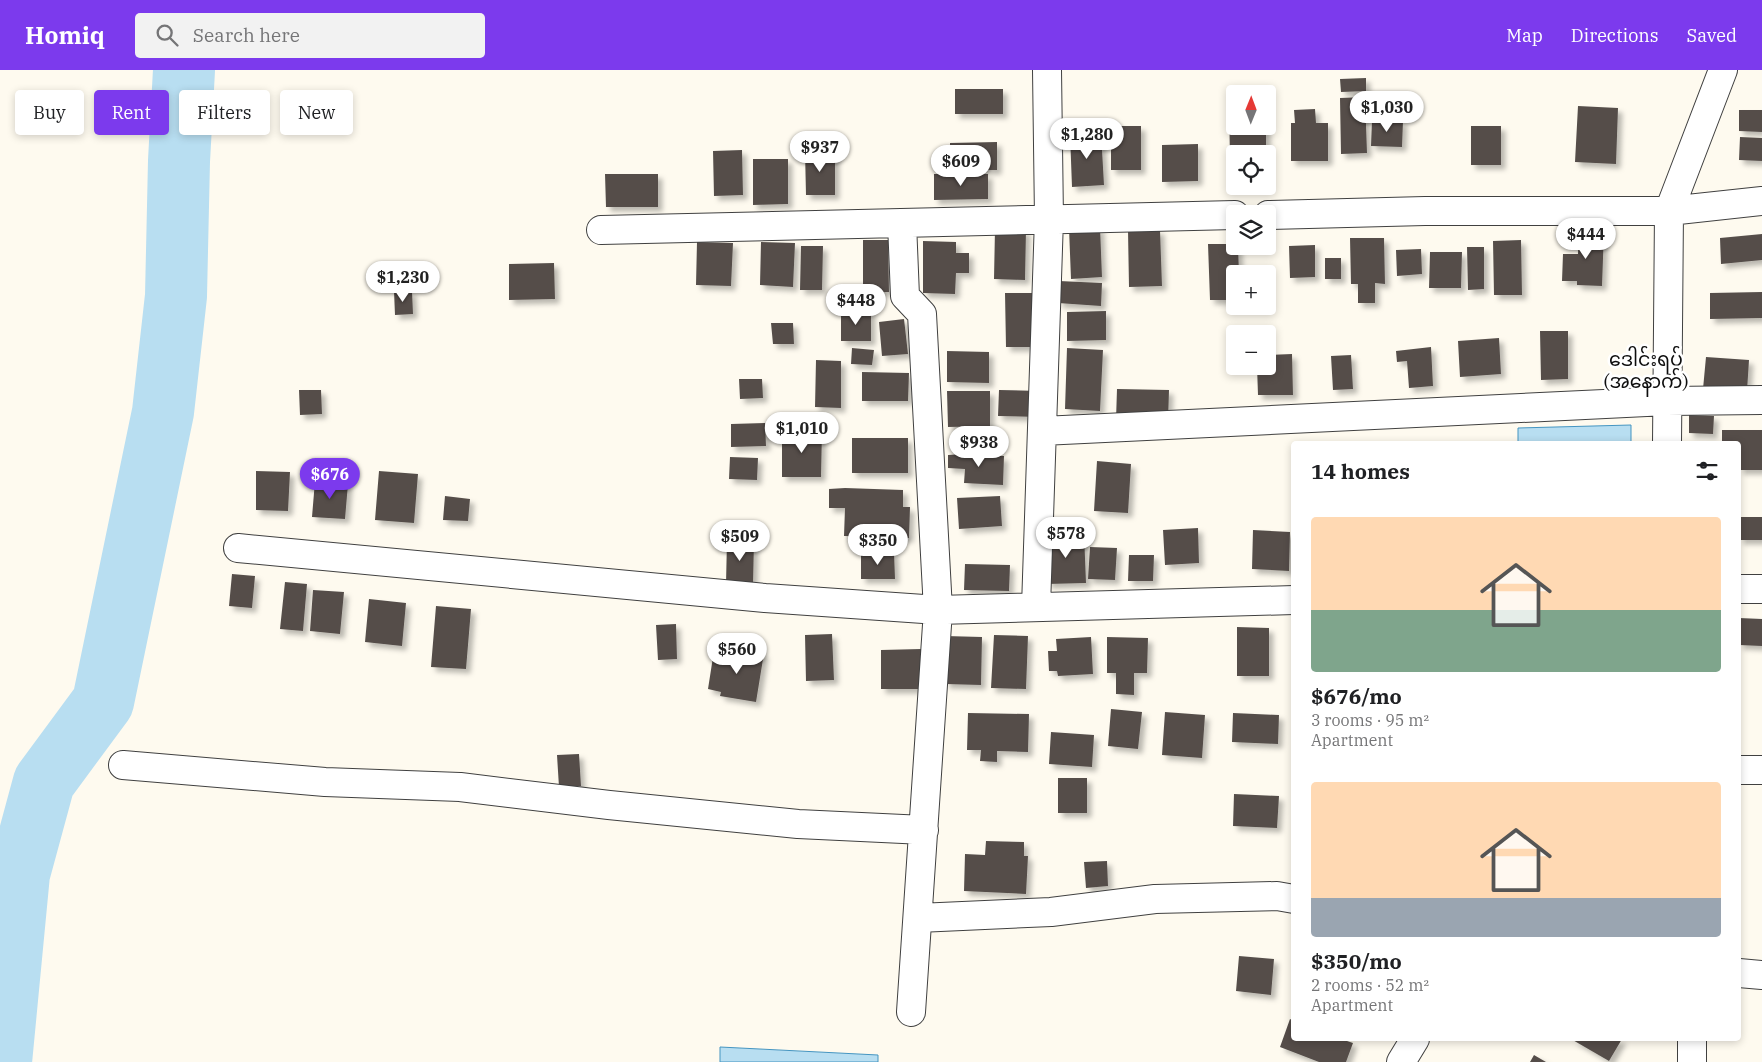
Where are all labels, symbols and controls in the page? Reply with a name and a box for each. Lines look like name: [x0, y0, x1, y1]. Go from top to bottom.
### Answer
search box: [135, 13, 485, 58]
text: Homiq: [25, 19, 105, 51]
icon: search: [153, 21, 181, 49]
text: Search here: [193, 23, 300, 47]
text: Map: [1506, 24, 1543, 47]
text: Directions: [1571, 24, 1659, 47]
text: Saved: [1687, 24, 1737, 47]
north arrow: [1226, 85, 1276, 135]
map controls: [1226, 85, 1276, 375]
chip: Buy: [15, 90, 84, 135]
chip: Rent: [94, 90, 169, 135]
chip: Filters: [179, 90, 270, 135]
chip: New: [280, 90, 353, 135]
pin: $1,030: [1346, 90, 1428, 133]
text: $1,030: [1361, 97, 1413, 117]
pin: $1,280: [1046, 118, 1128, 160]
text: $1,280: [1061, 124, 1113, 144]
pin: $937: [790, 131, 850, 173]
text: $937: [801, 137, 839, 157]
pin: $609: [931, 144, 991, 187]
button: locate: [1226, 145, 1276, 195]
text: $609: [942, 151, 980, 171]
button: layers: [1226, 205, 1276, 255]
pin: $444: [1556, 218, 1616, 260]
text: $444: [1567, 224, 1605, 244]
pin: $1,230: [362, 260, 444, 303]
button: +: [1226, 265, 1276, 315]
text: $1,230: [377, 267, 429, 287]
pin: $448: [826, 284, 886, 326]
text: $448: [837, 290, 875, 310]
button: −: [1226, 325, 1276, 375]
district label: ဒေါင်းရပ် (အနောက်): [1603, 345, 1689, 397]
pin: $1,010: [761, 412, 843, 454]
text: $1,010: [776, 418, 828, 438]
pin: $938: [949, 426, 1009, 468]
text: $938: [960, 432, 998, 452]
text: 14 homes: [1311, 457, 1410, 485]
icon: filters: [1693, 457, 1721, 485]
pin: $676: [300, 458, 360, 500]
text: $676: [311, 464, 349, 484]
pin: $578: [1036, 516, 1096, 559]
pin: $509: [710, 520, 770, 562]
text: $578: [1047, 523, 1085, 543]
pin: $350: [848, 524, 908, 566]
text: $509: [721, 526, 759, 546]
text: $350: [859, 530, 897, 550]
icon: home: [1471, 550, 1561, 640]
pin: $560: [707, 632, 767, 675]
text: $560: [718, 639, 756, 659]
text: $676/mo: [1311, 682, 1402, 710]
text: 3 rooms · 95 m²: [1311, 710, 1429, 730]
text: Apartment: [1311, 730, 1393, 750]
icon: home: [1471, 815, 1561, 905]
text: $350/mo: [1311, 947, 1402, 975]
text: 2 rooms · 52 m²: [1311, 975, 1429, 995]
text: Apartment: [1311, 995, 1393, 1015]

